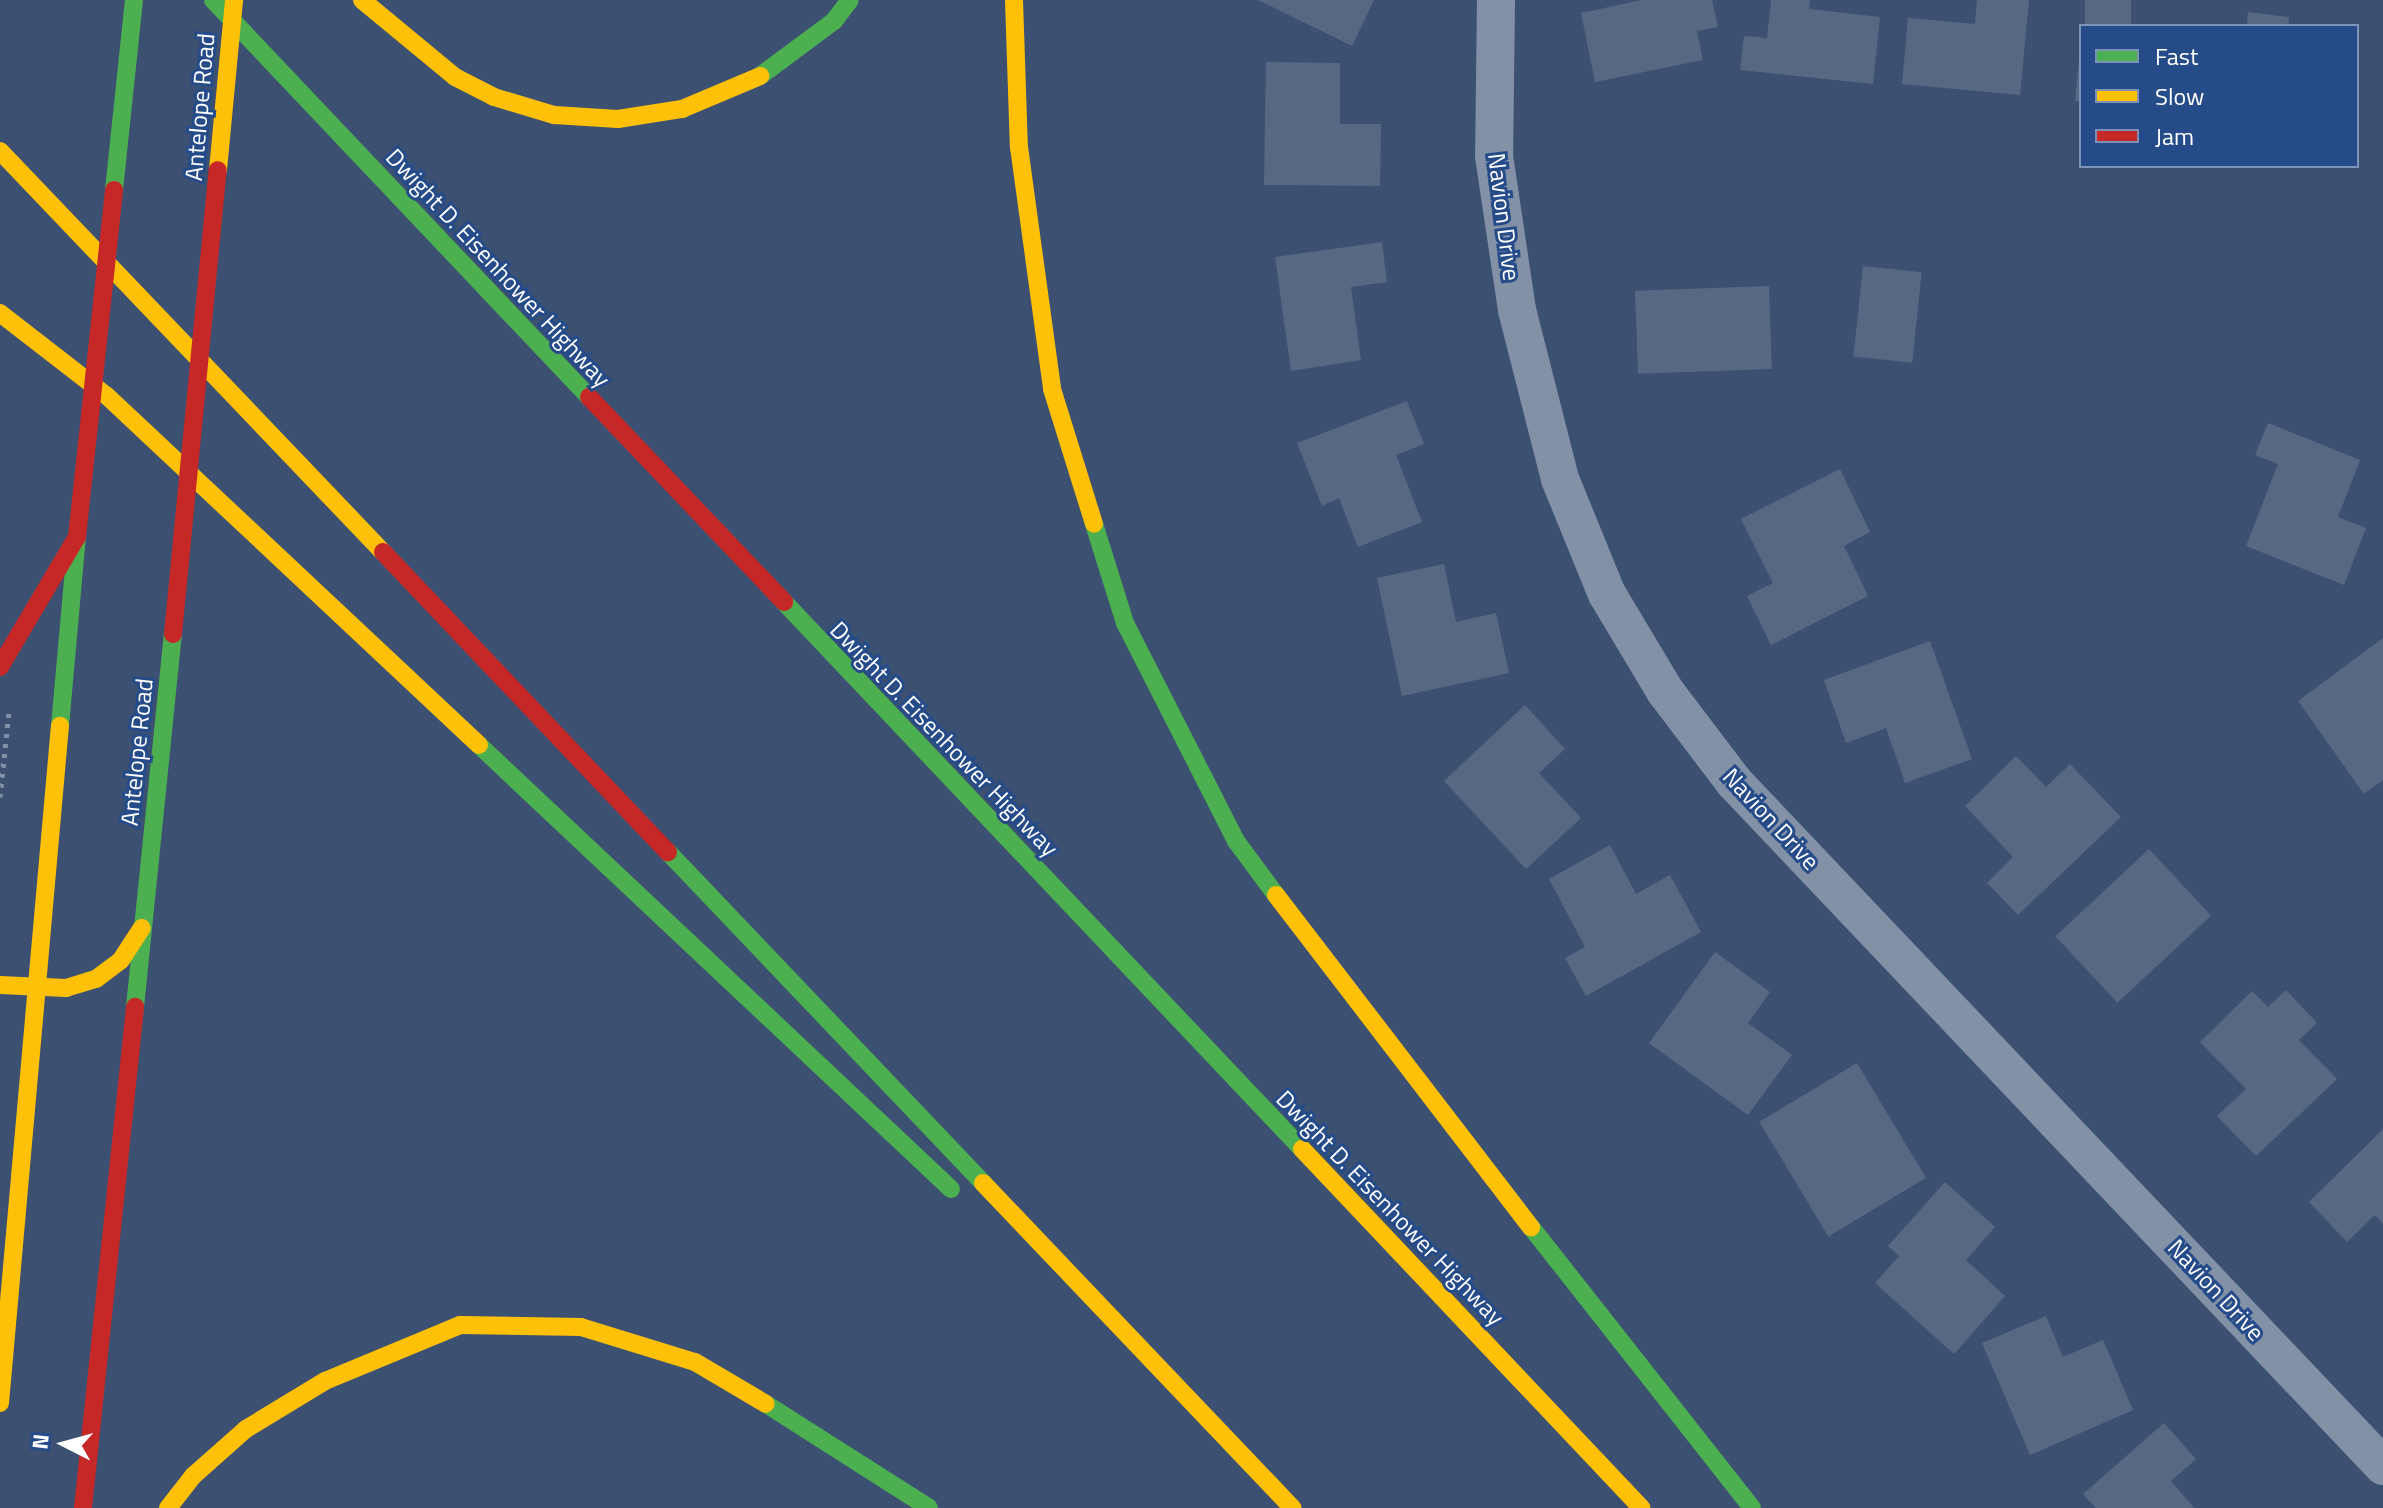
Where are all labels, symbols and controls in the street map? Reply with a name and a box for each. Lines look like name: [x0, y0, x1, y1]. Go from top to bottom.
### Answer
legend: [2079, 24, 2359, 168]
street label: Antelope Road: [179, 32, 221, 182]
text: Fast: [2155, 38, 2198, 74]
text: Slow: [2155, 78, 2204, 114]
text: Jam: [2155, 118, 2194, 154]
street label: Dwight D. Eisenhower Highway: [380, 143, 616, 393]
street label: Navion Drive: [1482, 152, 1526, 282]
street label: Dwight D. Eisenhower Highway: [824, 615, 1064, 863]
street label: Antelope Road: [115, 677, 159, 827]
street label: Navion Drive: [1717, 762, 1825, 876]
street label: Dwight D. Eisenhower Highway: [1270, 1084, 1510, 1332]
street label: Navion Drive: [2162, 1233, 2270, 1347]
north arrow: [24, 1404, 104, 1484]
text: N: [22, 1432, 58, 1451]

